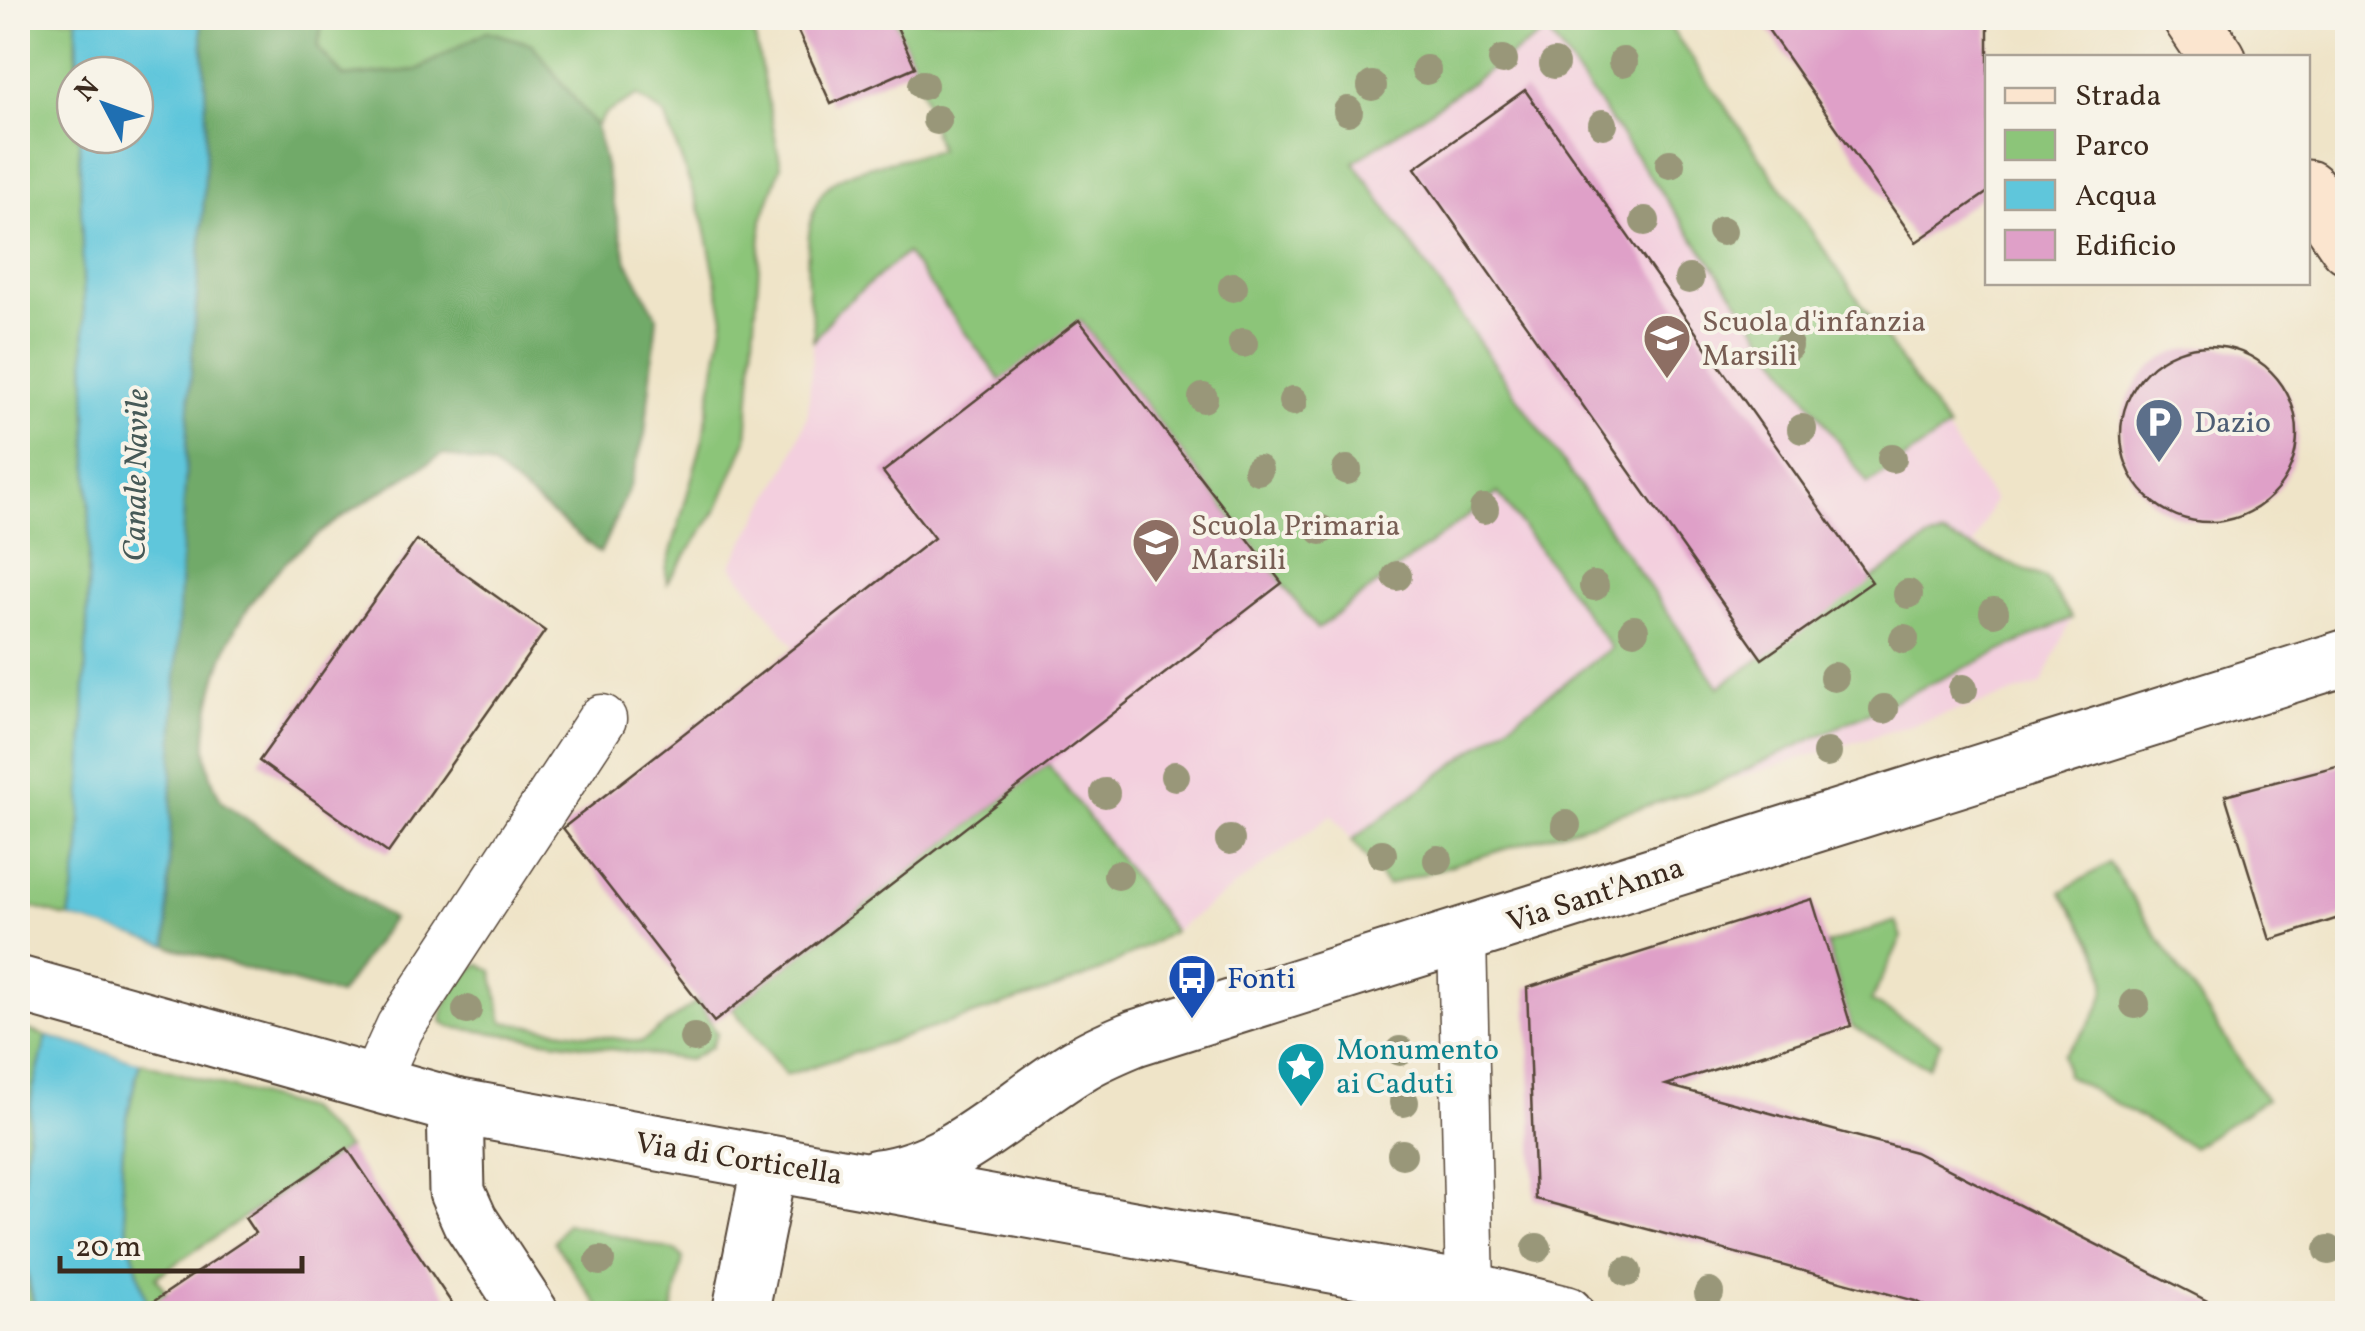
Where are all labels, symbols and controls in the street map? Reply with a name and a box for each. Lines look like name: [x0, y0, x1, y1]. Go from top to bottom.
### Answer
north arrow: [55, 55, 155, 155]
legend: [1985, 55, 2310, 285]
text: N: [67, 70, 109, 111]
text: Strada: [2075, 76, 2161, 118]
text: Parco: [2075, 126, 2149, 168]
text: Acqua: [2075, 176, 2157, 218]
text: Edificio: [2075, 226, 2176, 268]
place label: Scuola d'infanzia Marsili: [1702, 302, 1926, 378]
school or university icon: Scuola d'infanzia Marsili: [1641, 312, 1693, 380]
water label: Canale Navile: [114, 388, 162, 562]
parking icon: Dazio: [2133, 396, 2185, 464]
place label: Dazio: [2194, 403, 2271, 445]
place label: Scuola Primaria Marsili: [1191, 506, 1401, 582]
school or university icon: Scuola Primaria Marsili: [1130, 516, 1182, 584]
street label: Via Sant'Anna: [1502, 848, 1690, 944]
bus stop icon: Fonti: [1166, 952, 1218, 1020]
place label: Fonti: [1227, 959, 1296, 1001]
place label: Monumento ai Caduti: [1336, 1030, 1499, 1106]
place icon: Monumento ai Caduti: [1275, 1040, 1327, 1108]
street label: Via di Corticella: [632, 1123, 845, 1197]
scale bar: [60, 1211, 302, 1273]
text: 20 m: [75, 1227, 141, 1269]

